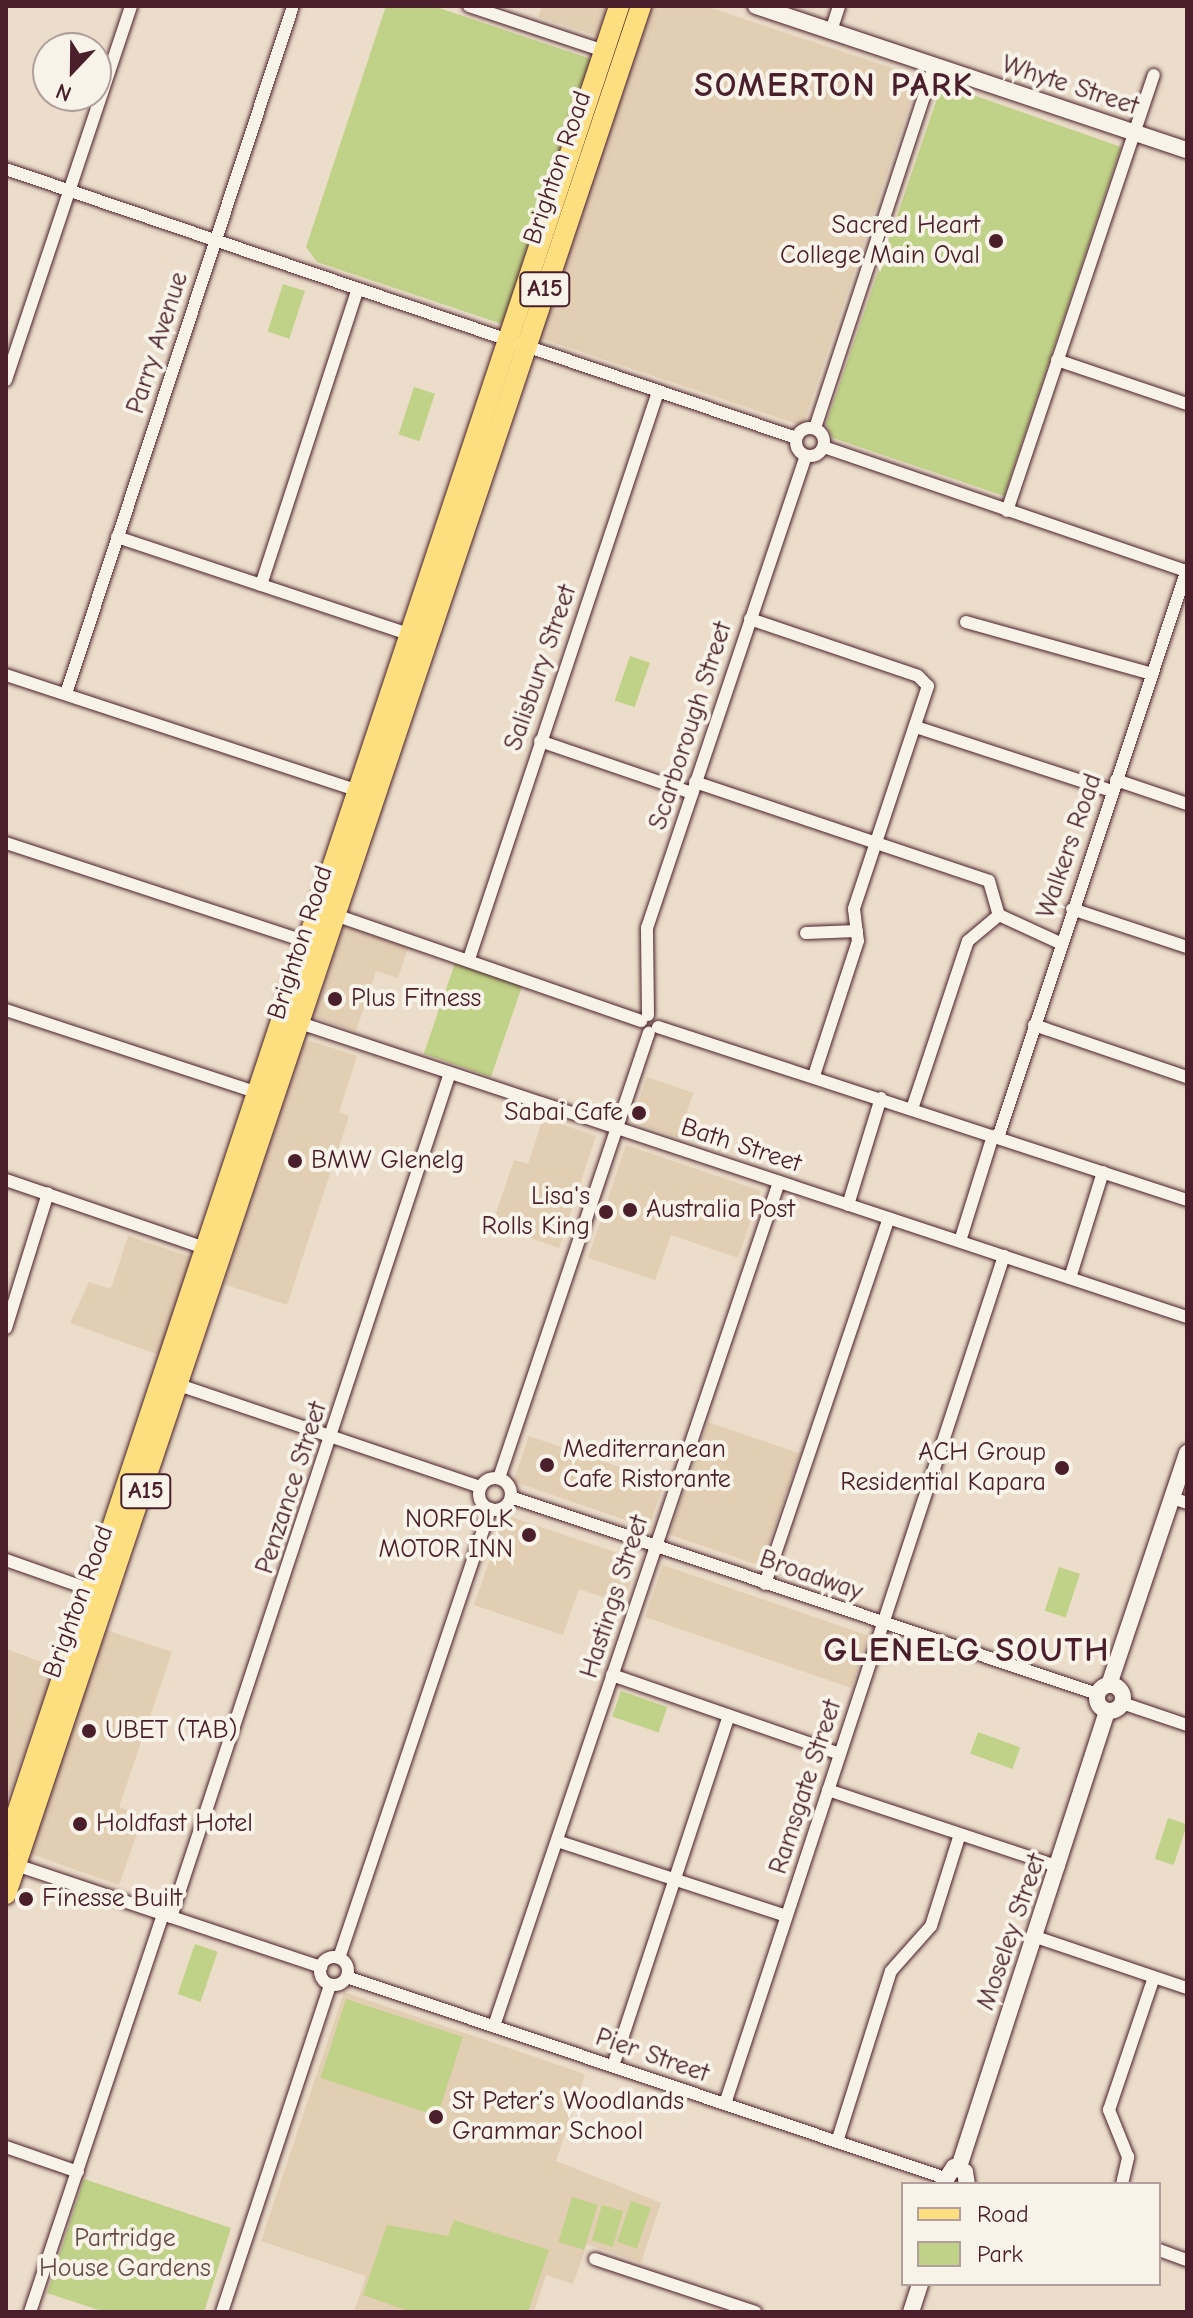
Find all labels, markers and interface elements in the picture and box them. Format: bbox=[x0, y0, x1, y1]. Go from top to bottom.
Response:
north arrow bbox=[32, 32, 112, 112]
street label: Whyte Street bbox=[998, 49, 1142, 123]
district label: SOMERTON PARK bbox=[694, 66, 974, 106]
text: N bbox=[52, 78, 75, 107]
street label: Brighton Road bbox=[517, 87, 599, 249]
place label: Sacred Heart College Main Oval bbox=[780, 210, 980, 272]
marker: Sacred Heart College Main Oval bbox=[987, 232, 1005, 250]
street label: Parry Avenue bbox=[120, 268, 196, 418]
road number: A15 bbox=[519, 269, 571, 309]
street label: Salisbury Street bbox=[498, 581, 584, 755]
street label: Scarborough Street bbox=[643, 618, 739, 834]
street label: Walkers Road bbox=[1031, 770, 1109, 922]
street label: Brighton Road bbox=[261, 862, 341, 1024]
place label: Plus Fitness bbox=[351, 983, 481, 1015]
marker: Plus Fitness bbox=[326, 990, 344, 1008]
place label: Sabai Cafe bbox=[504, 1097, 623, 1129]
marker: Sabai Cafe bbox=[630, 1104, 648, 1122]
street label: Bath Street bbox=[677, 1112, 805, 1180]
place label: BMW Glenelg bbox=[311, 1145, 464, 1177]
marker: BMW Glenelg bbox=[286, 1152, 304, 1170]
place label: Lisa's Rolls King bbox=[482, 1181, 590, 1242]
place label: Australia Post bbox=[646, 1194, 795, 1226]
marker: Australia Post bbox=[621, 1201, 639, 1219]
marker: Lisa's Rolls King bbox=[597, 1203, 615, 1221]
street label: Penzance Street bbox=[250, 1398, 334, 1578]
place label: Mediterranean Cafe Ristorante bbox=[563, 1434, 731, 1496]
place label: ACH Group Residential Kapara bbox=[840, 1437, 1046, 1498]
marker: Mediterranean Cafe Ristorante bbox=[538, 1456, 556, 1474]
marker: ACH Group Residential Kapara bbox=[1053, 1459, 1071, 1477]
road number: A15 bbox=[120, 1471, 172, 1511]
place label: NORFOLK MOTOR INN bbox=[378, 1504, 513, 1566]
street label: Hastings Street bbox=[574, 1512, 656, 1682]
street label: Brighton Road bbox=[37, 1522, 121, 1682]
marker: NORFOLK MOTOR INN bbox=[520, 1526, 538, 1544]
street label: Broadway bbox=[755, 1544, 867, 1608]
district label: GLENELG SOUTH bbox=[823, 1631, 1111, 1671]
street label: Ramsgate Street bbox=[763, 1696, 849, 1878]
place label: UBET (TAB) bbox=[105, 1715, 238, 1747]
marker: UBET (TAB) bbox=[80, 1722, 98, 1740]
place label: Holdfast Hotel bbox=[96, 1808, 253, 1840]
marker: Holdfast Hotel bbox=[71, 1815, 89, 1833]
street label: Moseley Street bbox=[971, 1850, 1053, 2014]
place label: Finesse Built bbox=[42, 1883, 182, 1915]
marker: Finesse Built bbox=[17, 1890, 35, 1908]
street label: Pier Street bbox=[591, 2022, 713, 2090]
place label: St Peter’s Woodlands Grammar School bbox=[452, 2086, 684, 2148]
marker: St Peter’s Woodlands Grammar School bbox=[427, 2108, 445, 2126]
legend bbox=[901, 2182, 1161, 2286]
text: Road bbox=[977, 2200, 1029, 2228]
park label: Partridge House Gardens bbox=[39, 2223, 211, 2284]
text: Park bbox=[977, 2240, 1023, 2268]

